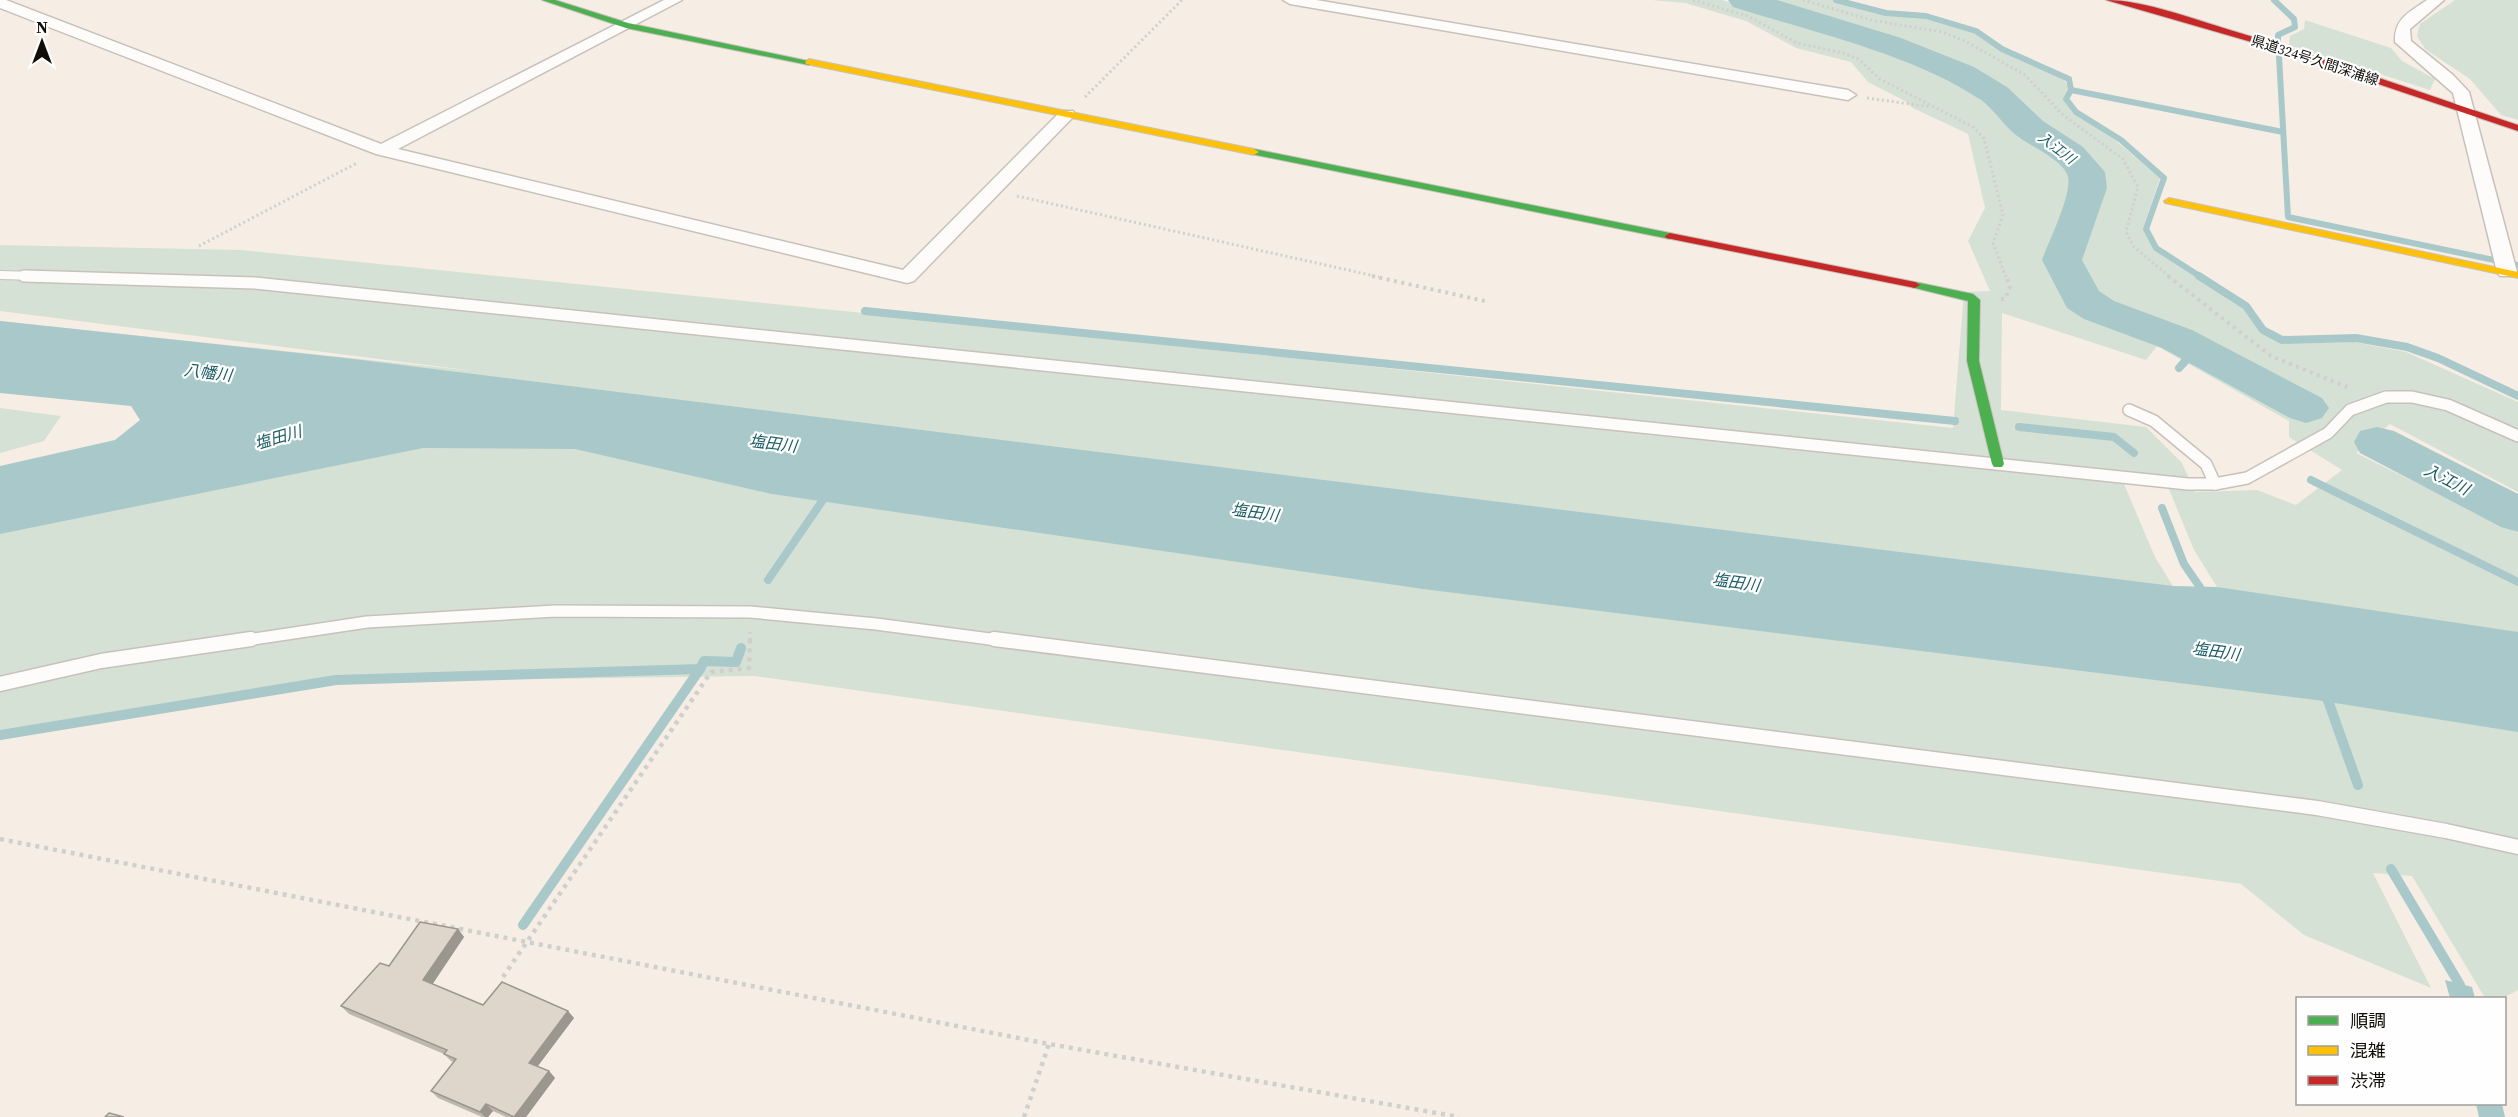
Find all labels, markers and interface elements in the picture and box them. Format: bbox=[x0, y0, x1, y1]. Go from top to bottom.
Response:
north arrow bbox=[12, 12, 72, 72]
text: N bbox=[36, 16, 48, 38]
street label: 県道324号久間深浦線 bbox=[2249, 30, 2381, 90]
water label: 入江川 bbox=[2034, 127, 2081, 170]
water label: 八幡川 bbox=[183, 358, 235, 386]
water label: 塩田川 bbox=[252, 419, 306, 454]
water label: 塩田川 bbox=[748, 429, 800, 457]
water label: 入江川 bbox=[2421, 458, 2475, 501]
water label: 塩田川 bbox=[1230, 498, 1282, 527]
water label: 塩田川 bbox=[1711, 568, 1763, 597]
water label: 塩田川 bbox=[2191, 637, 2243, 666]
legend bbox=[2296, 997, 2506, 1105]
text: 順調 bbox=[2350, 1008, 2386, 1033]
text: 混雑 bbox=[2350, 1038, 2386, 1063]
text: 渋滞 bbox=[2350, 1068, 2386, 1093]

